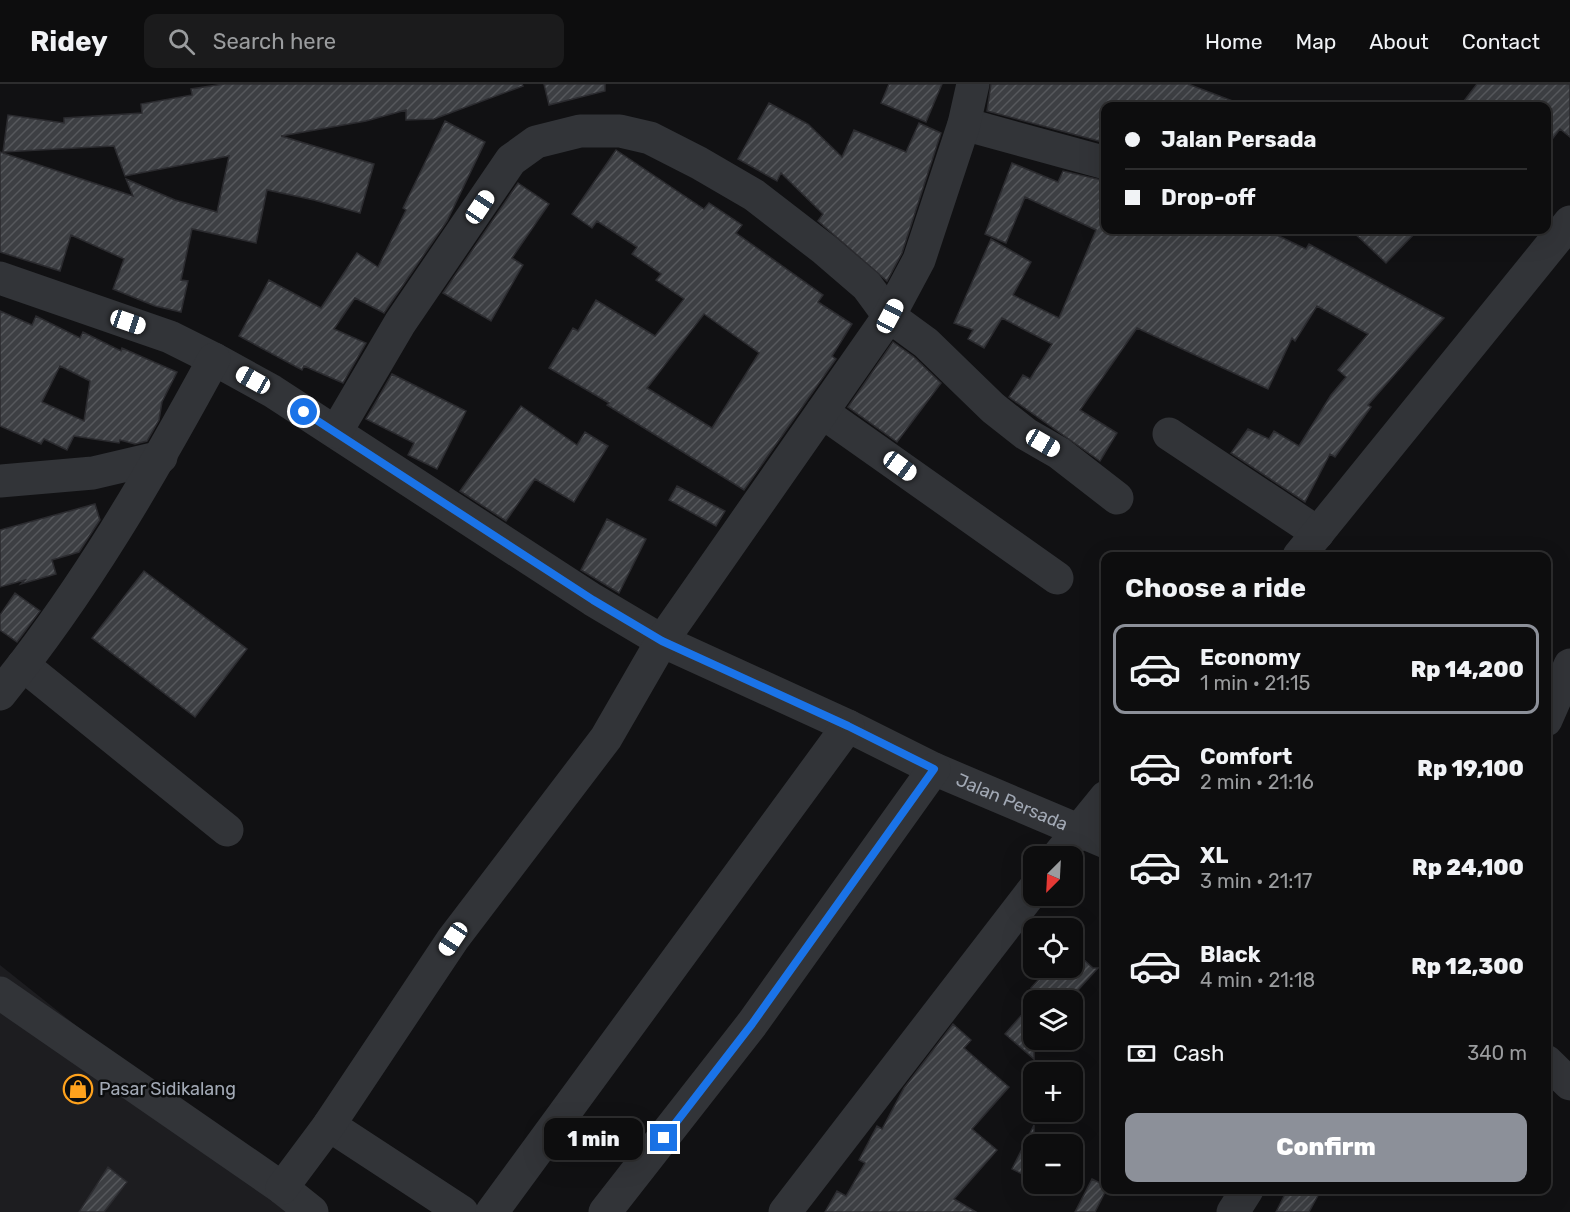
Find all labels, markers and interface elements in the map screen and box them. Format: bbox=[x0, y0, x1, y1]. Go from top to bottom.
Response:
search box bbox=[144, 14, 564, 68]
text: Ridey bbox=[30, 25, 108, 58]
icon: search bbox=[165, 25, 198, 58]
text: Search here bbox=[213, 28, 336, 55]
text: Home bbox=[1205, 29, 1262, 54]
text: Map bbox=[1295, 29, 1336, 54]
text: About bbox=[1369, 29, 1429, 54]
text: Contact bbox=[1462, 29, 1540, 54]
text: Jalan Persada bbox=[1161, 126, 1317, 153]
text: Drop-off bbox=[1161, 184, 1256, 211]
car bbox=[462, 187, 498, 227]
car bbox=[874, 296, 906, 336]
car bbox=[108, 308, 148, 336]
car bbox=[233, 363, 273, 397]
route start bbox=[290, 398, 317, 425]
car bbox=[1023, 426, 1063, 460]
car bbox=[880, 448, 920, 484]
text: Choose a ride bbox=[1125, 572, 1306, 604]
icon: car bbox=[1128, 642, 1182, 696]
text: Economy bbox=[1200, 644, 1301, 671]
text: Rp 14,200 bbox=[1411, 656, 1524, 683]
text: 1 min · 21:15 bbox=[1200, 671, 1310, 695]
icon: car bbox=[1128, 741, 1182, 795]
text: Comfort bbox=[1200, 743, 1292, 770]
text: Rp 19,100 bbox=[1417, 755, 1524, 782]
street label: Jalan Persada bbox=[953, 769, 1071, 835]
text: 2 min · 21:16 bbox=[1200, 770, 1314, 794]
icon: car bbox=[1128, 840, 1182, 894]
text: XL bbox=[1200, 842, 1228, 869]
north arrow bbox=[1023, 846, 1083, 906]
map controls bbox=[1023, 846, 1083, 1194]
text: Rp 24,100 bbox=[1412, 854, 1524, 881]
text: 3 min · 21:17 bbox=[1200, 869, 1312, 893]
button: locate bbox=[1023, 918, 1083, 978]
car bbox=[435, 919, 471, 959]
icon: car bbox=[1128, 939, 1182, 993]
text: Black bbox=[1200, 941, 1261, 968]
text: Rp 12,300 bbox=[1411, 953, 1524, 980]
text: 4 min · 21:18 bbox=[1200, 968, 1315, 992]
button: layers bbox=[1023, 990, 1083, 1050]
icon: cash bbox=[1125, 1037, 1158, 1070]
text: Cash bbox=[1173, 1040, 1224, 1067]
text: 340 m bbox=[1467, 1041, 1527, 1065]
button: + bbox=[1023, 1062, 1083, 1122]
shop icon: Pasar Sidikalang bbox=[62, 1073, 94, 1105]
place label: Pasar Sidikalang bbox=[99, 1078, 236, 1100]
button: Confirm bbox=[1125, 1113, 1527, 1182]
callout: 1 min bbox=[544, 1117, 643, 1159]
route end bbox=[650, 1124, 677, 1151]
text: 1 min bbox=[567, 1127, 620, 1151]
button: − bbox=[1023, 1134, 1083, 1194]

